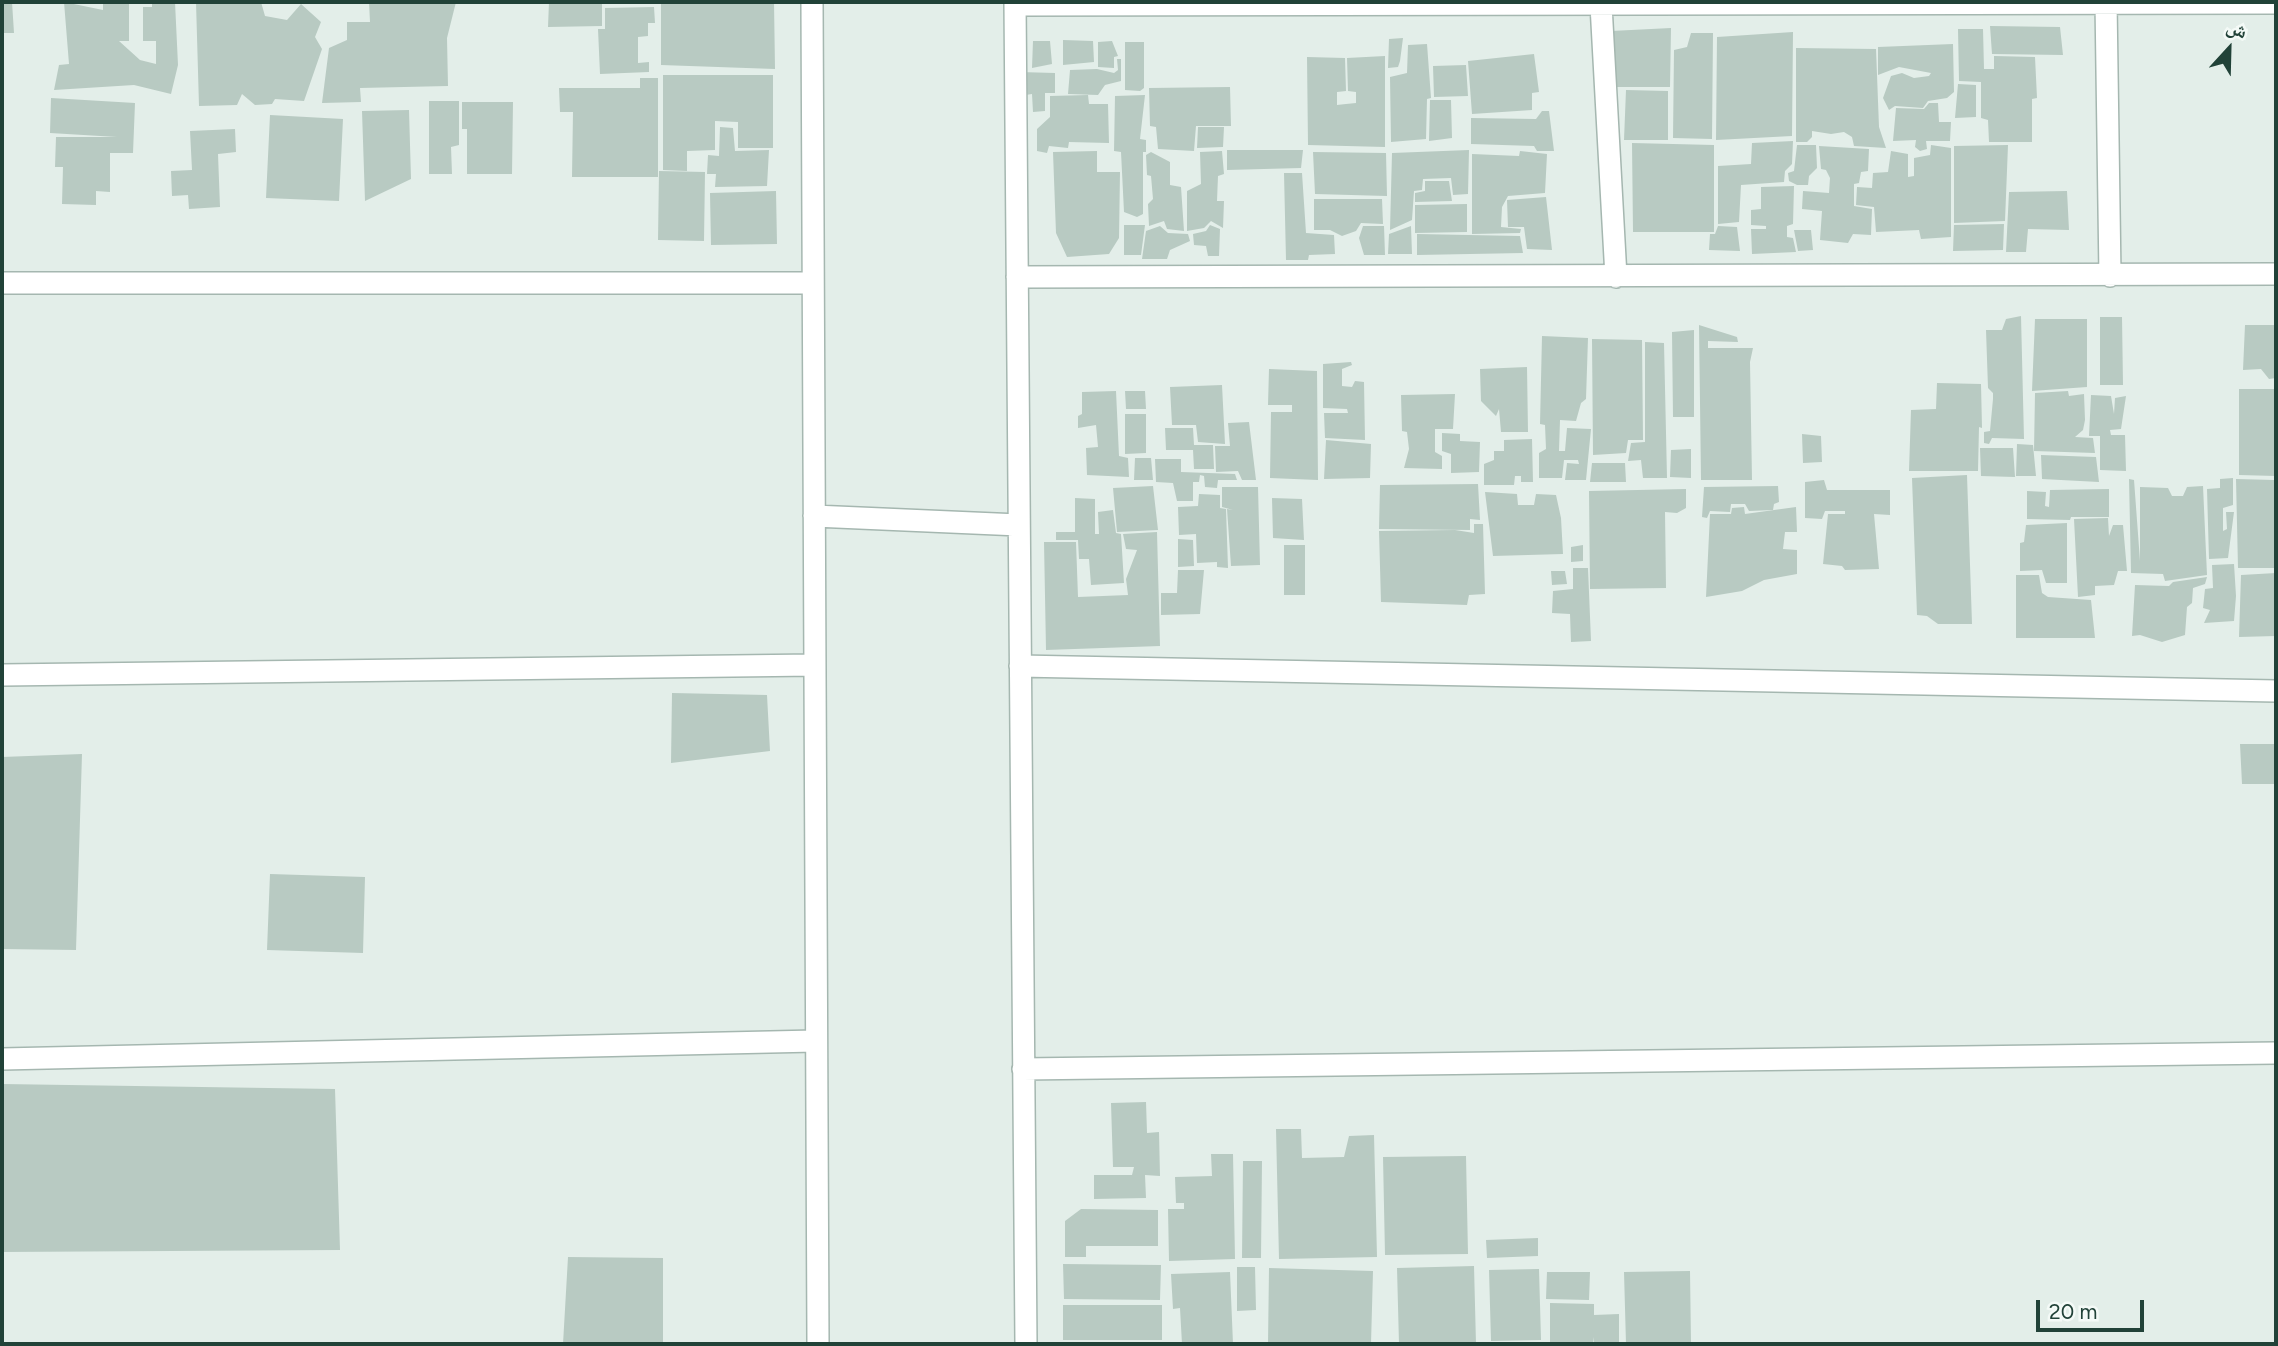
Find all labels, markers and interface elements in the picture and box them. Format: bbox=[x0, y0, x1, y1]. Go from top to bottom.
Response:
north arrow bbox=[2194, 14, 2264, 84]
text: ش bbox=[2223, 15, 2251, 44]
scale bar bbox=[2040, 1286, 2148, 1330]
text: 20 m bbox=[2049, 1299, 2097, 1324]

